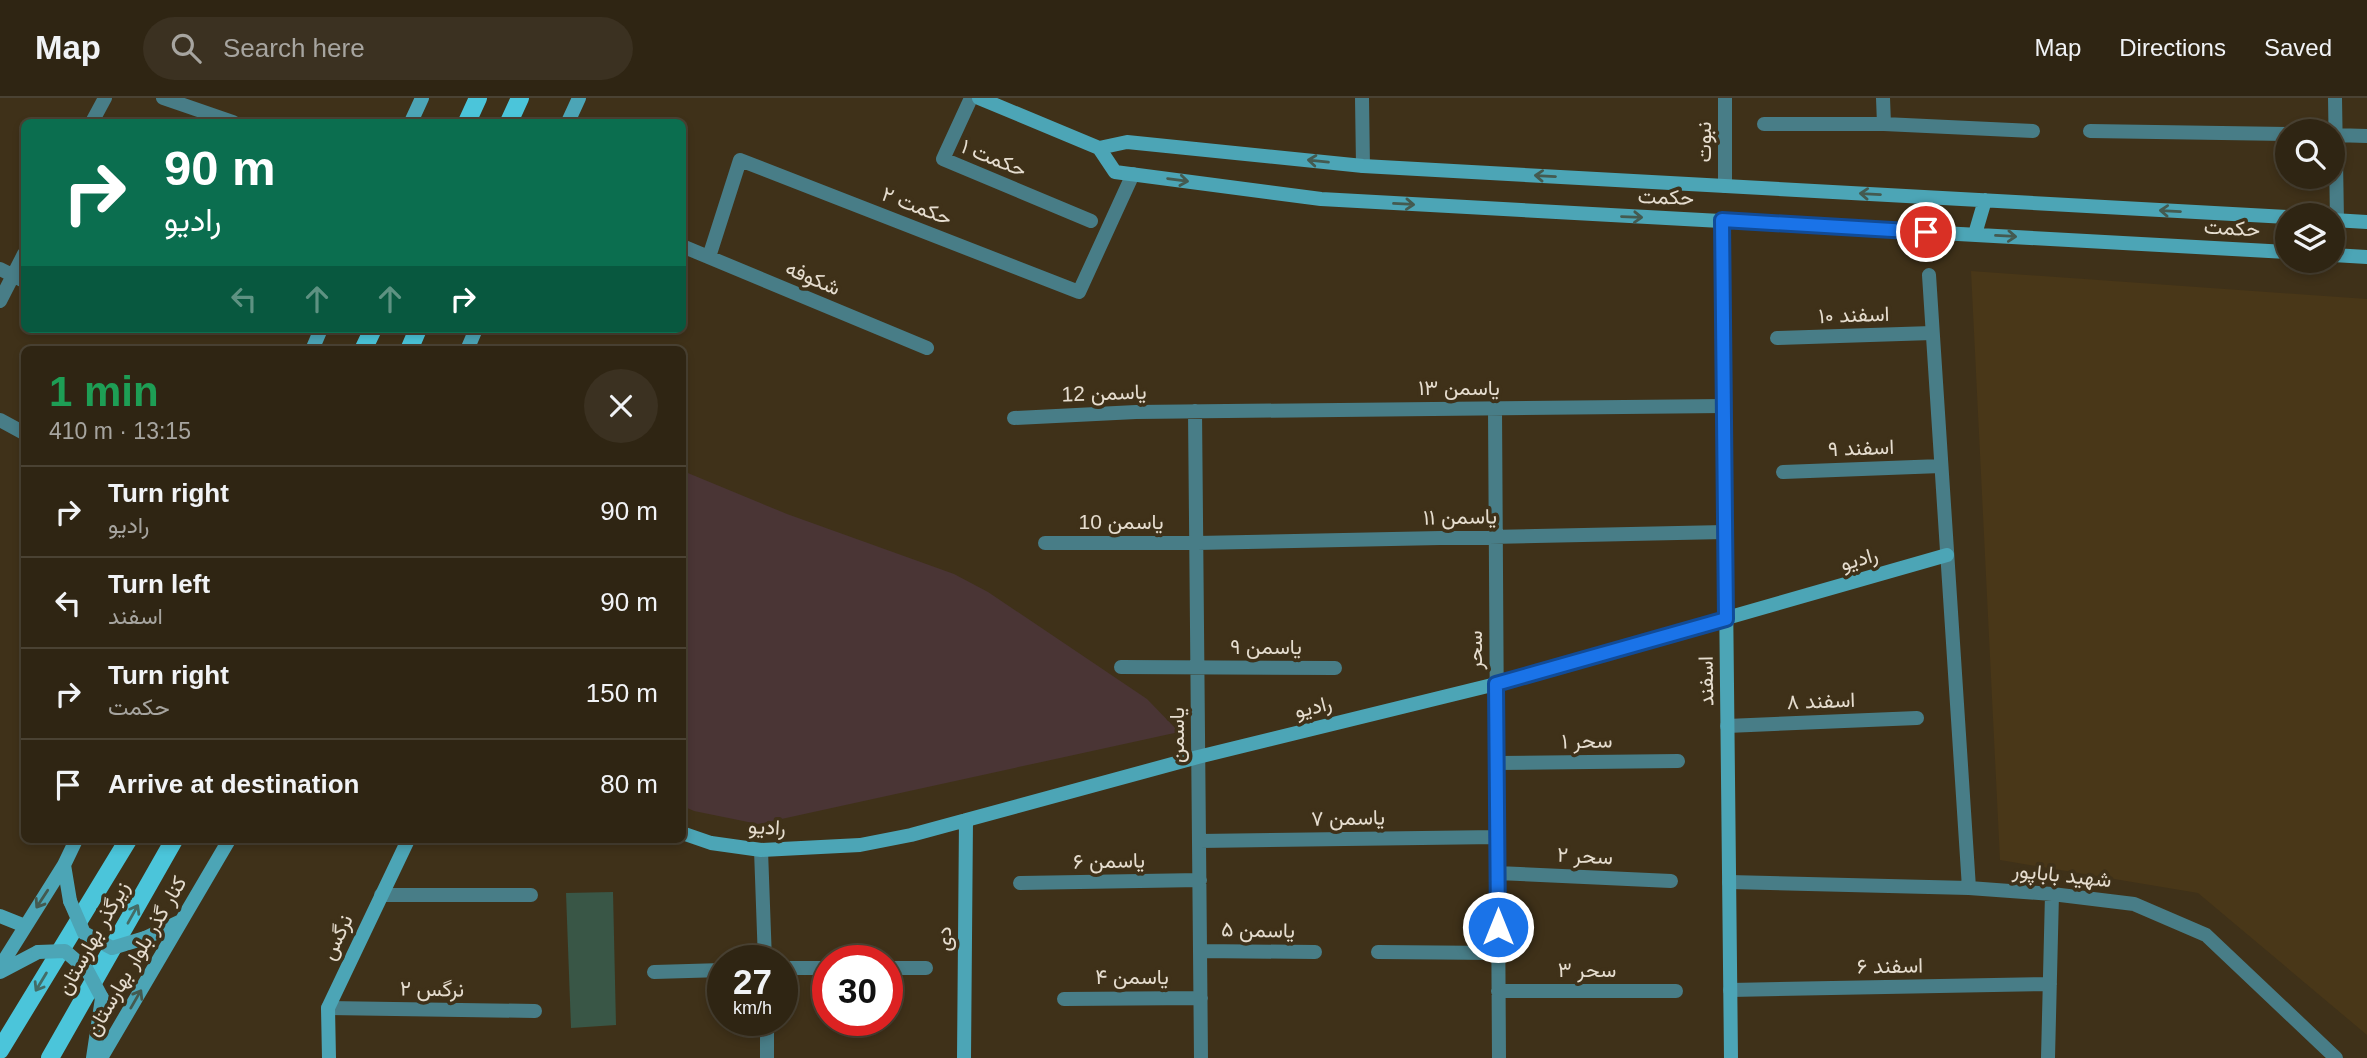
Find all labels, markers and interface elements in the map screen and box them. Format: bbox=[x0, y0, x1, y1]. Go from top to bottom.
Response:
search box bbox=[143, 17, 633, 80]
text: Map bbox=[35, 29, 101, 66]
icon: search bbox=[167, 29, 205, 67]
text: Search here bbox=[223, 33, 365, 63]
text: Map bbox=[2035, 34, 2081, 61]
text: Directions bbox=[2119, 34, 2226, 61]
text: Saved bbox=[2264, 34, 2332, 61]
map controls bbox=[2275, 119, 2345, 273]
button: search bbox=[2275, 119, 2345, 189]
street label: نبوت bbox=[1692, 122, 1717, 162]
street label: حکمت ۱ bbox=[958, 134, 1030, 181]
text: 90 m bbox=[164, 141, 276, 195]
icon: right bbox=[49, 147, 140, 238]
one-way arrow bbox=[1307, 155, 1329, 168]
one-way arrow bbox=[1533, 170, 1556, 183]
one-way arrow bbox=[1167, 174, 1189, 187]
street label: حکمت ۲ bbox=[879, 182, 955, 229]
street label: حکمت bbox=[1637, 184, 1695, 209]
one-way arrow bbox=[1858, 188, 1881, 201]
one-way arrow bbox=[1393, 198, 1415, 211]
text: رادیو bbox=[164, 202, 221, 238]
pin bbox=[1896, 202, 1956, 262]
button: layers bbox=[2275, 203, 2345, 273]
one-way arrow bbox=[2159, 204, 2182, 217]
one-way arrow bbox=[1620, 211, 1643, 224]
icon: arrive bbox=[1907, 213, 1945, 251]
street label: حکمت bbox=[2203, 215, 2261, 240]
one-way arrow bbox=[1994, 230, 2016, 243]
street label: شکوفه bbox=[782, 256, 844, 301]
icon: left bbox=[225, 280, 263, 318]
icon: ahead bbox=[298, 280, 336, 318]
icon: ahead bbox=[371, 280, 409, 318]
icon: right bbox=[444, 280, 482, 318]
street label: اسفند ۱۰ bbox=[1818, 302, 1890, 327]
text: 1 min bbox=[49, 368, 159, 415]
button: close bbox=[584, 369, 658, 443]
street label: یاسمن ۱۳ bbox=[1418, 376, 1500, 400]
street label: یاسمن 12 bbox=[1061, 380, 1147, 406]
text: 410 m · 13:15 bbox=[49, 418, 191, 444]
street label: اسفند ۹ bbox=[1828, 435, 1894, 460]
text: Turn right bbox=[108, 478, 229, 508]
icon: right bbox=[49, 493, 87, 531]
text: 90 m bbox=[600, 496, 658, 526]
street label: یاسمن ۱۱ bbox=[1423, 504, 1497, 530]
street label: یاسمن 10 bbox=[1079, 510, 1163, 534]
text: رادیو bbox=[108, 512, 149, 538]
street label: رادیو bbox=[1838, 542, 1881, 577]
text: Turn left bbox=[108, 569, 210, 599]
icon: left bbox=[49, 584, 87, 622]
text: 90 m bbox=[600, 587, 658, 617]
text: اسفند bbox=[108, 603, 163, 629]
street label: سحر bbox=[1463, 631, 1488, 671]
street label: یاسمن ۹ bbox=[1230, 635, 1302, 659]
street label: اسفند bbox=[1694, 656, 1717, 706]
text: Turn right bbox=[108, 660, 229, 690]
icon: right bbox=[49, 675, 87, 713]
text: 150 m bbox=[586, 678, 658, 708]
street label: اسفند ۸ bbox=[1786, 688, 1856, 713]
street label: رادیو bbox=[1292, 691, 1334, 724]
text: حکمت bbox=[108, 694, 170, 720]
street label: یاسمن bbox=[1165, 707, 1189, 763]
street label: سحر ۱ bbox=[1561, 729, 1613, 754]
icon: arrive bbox=[49, 766, 87, 804]
text: Arrive at destination bbox=[108, 769, 359, 799]
text: 80 m bbox=[600, 769, 658, 799]
street label: یاسمن ۷ bbox=[1311, 805, 1385, 831]
street label: رادیو bbox=[748, 814, 786, 841]
street label: سحر ۲ bbox=[1556, 843, 1614, 870]
street label: یاسمن ۶ bbox=[1073, 848, 1145, 874]
street label: شهید باباپور bbox=[2010, 858, 2113, 894]
street label: کنار گذر بلوار بهارستان bbox=[80, 872, 192, 1041]
street label: زیرگذر بهارستان bbox=[52, 877, 135, 999]
one-way arrow bbox=[35, 889, 50, 908]
position arrow bbox=[1461, 890, 1535, 964]
one-way arrow bbox=[127, 904, 140, 925]
street label: نرگس bbox=[316, 910, 359, 964]
street label: یاسمن ۵ bbox=[1221, 917, 1295, 943]
street label: دی bbox=[932, 927, 956, 951]
speed limit sign: 30 bbox=[812, 945, 903, 1036]
street label: اسفند ۶ bbox=[1857, 953, 1923, 978]
street label: سحر ۳ bbox=[1558, 958, 1616, 983]
text: 27 bbox=[733, 962, 772, 1001]
street label: یاسمن ۴ bbox=[1095, 965, 1169, 989]
one-way arrow bbox=[34, 972, 49, 991]
street label: نرگس ۲ bbox=[400, 976, 464, 1003]
one-way arrow bbox=[129, 990, 143, 1010]
text: km/h bbox=[733, 998, 772, 1018]

